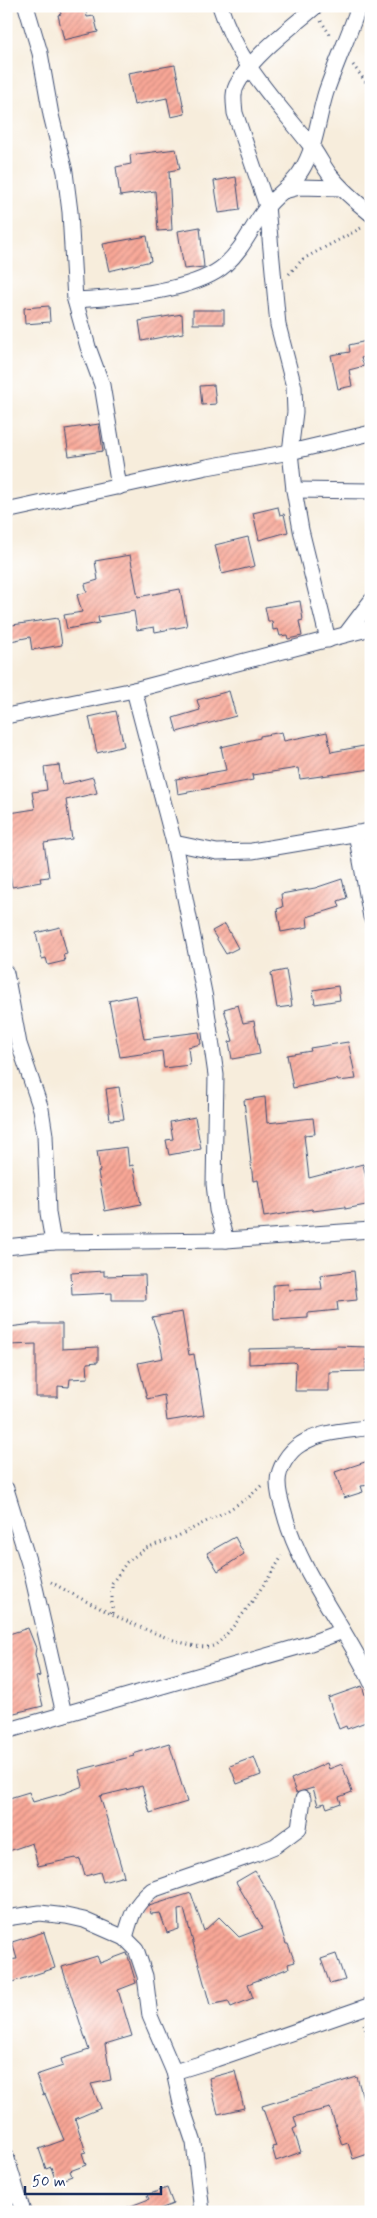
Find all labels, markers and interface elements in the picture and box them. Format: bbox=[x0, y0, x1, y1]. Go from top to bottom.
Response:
scale bar bbox=[25, 2163, 161, 2195]
text: 50 m bbox=[32, 2172, 66, 2192]

